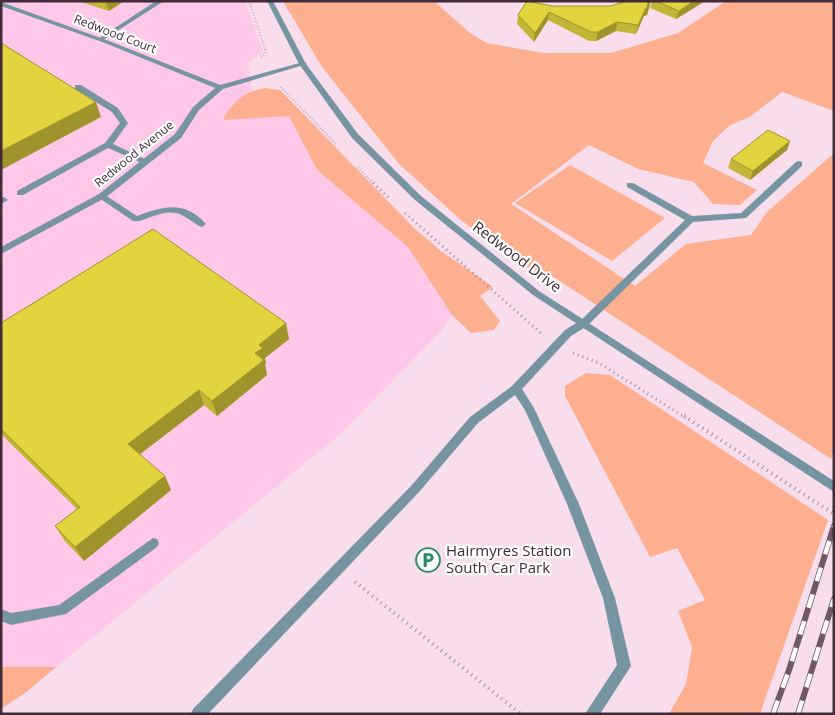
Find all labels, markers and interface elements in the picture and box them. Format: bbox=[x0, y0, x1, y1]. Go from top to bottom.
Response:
street label: Redwood Court bbox=[72, 10, 159, 57]
street label: Redwood Avenue bbox=[90, 116, 177, 191]
street label: Redwood Drive bbox=[469, 216, 566, 296]
place label: Hairmyres Station South Car Park bbox=[446, 540, 572, 577]
parking icon: Hairmyres Station South Car Park bbox=[415, 547, 441, 573]

